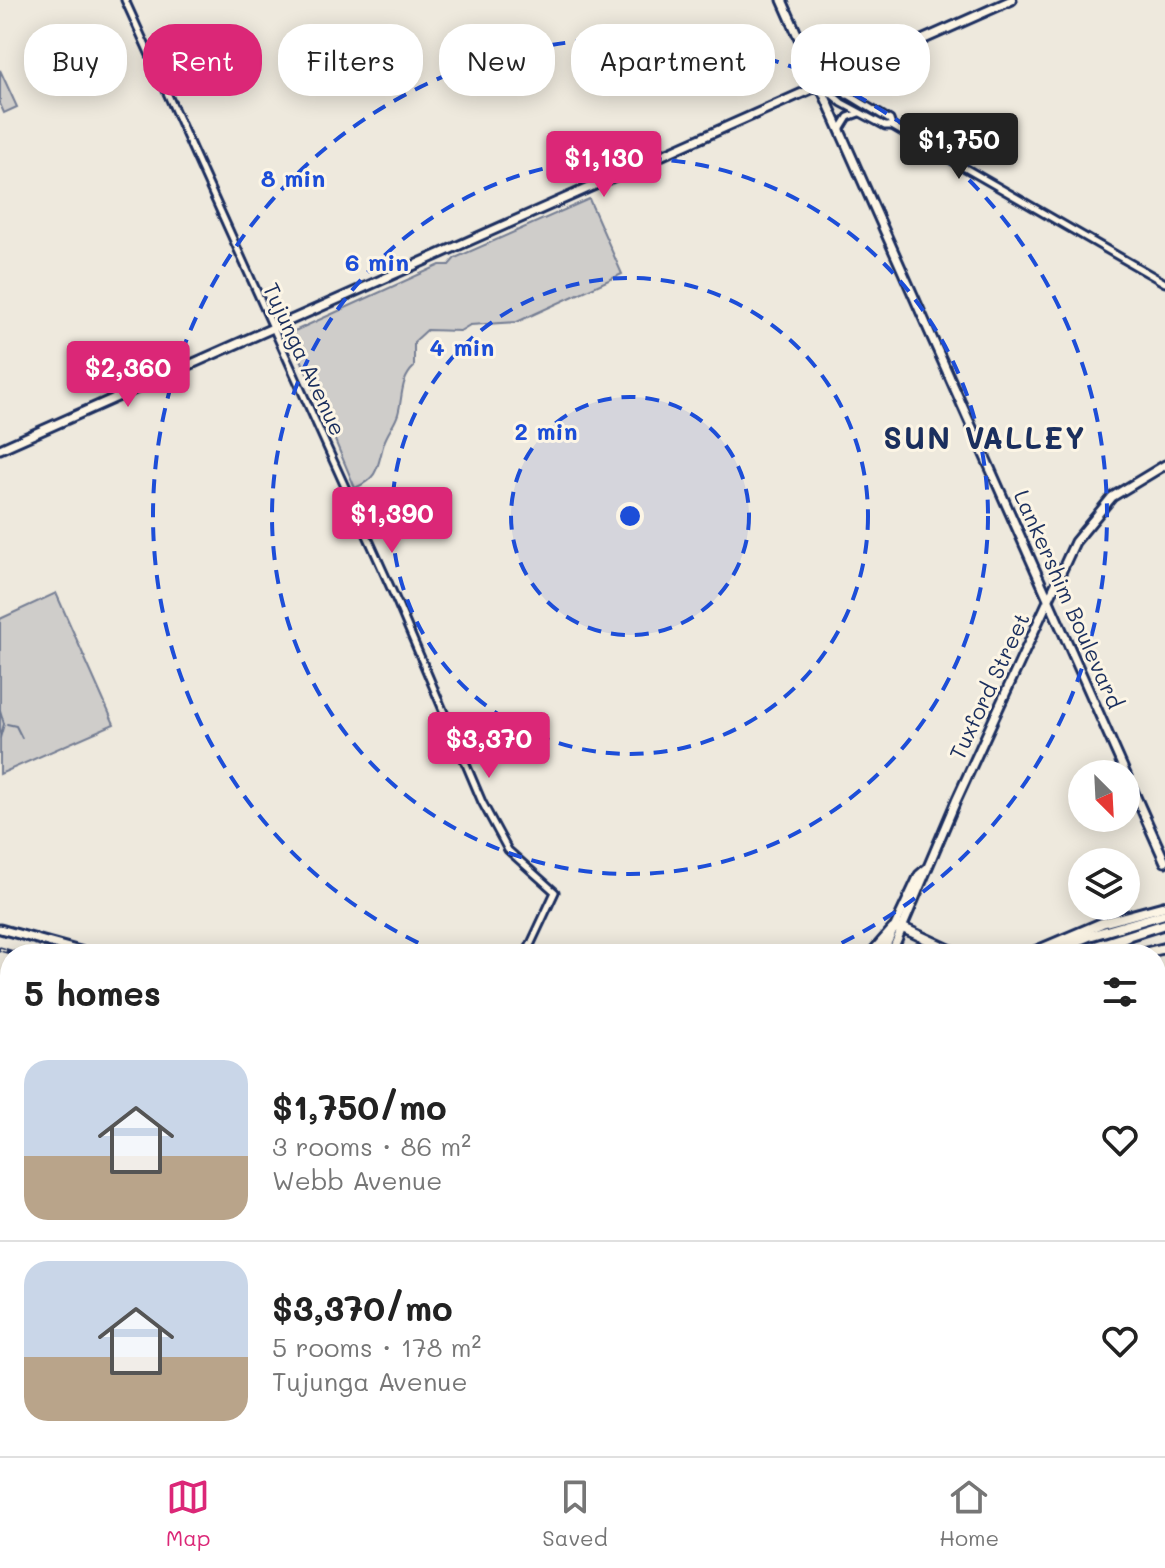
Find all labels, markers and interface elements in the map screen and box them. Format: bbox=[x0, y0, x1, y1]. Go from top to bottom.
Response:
chip: Buy bbox=[24, 24, 127, 96]
chip: Rent bbox=[143, 24, 262, 96]
chip: Filters bbox=[278, 24, 423, 96]
chip: New bbox=[439, 24, 555, 96]
chip: Apartment bbox=[571, 24, 775, 96]
chip: House bbox=[791, 24, 930, 96]
pin: $1,750 bbox=[894, 113, 1024, 181]
text: $1,750 bbox=[918, 122, 1000, 156]
pin: $1,130 bbox=[539, 131, 669, 199]
text: $1,130 bbox=[564, 140, 644, 174]
text: 8 min bbox=[261, 162, 325, 193]
text: 6 min bbox=[345, 246, 409, 277]
street label: Tujunga Avenue bbox=[257, 278, 353, 440]
text: 4 min bbox=[430, 331, 494, 362]
pin: $2,360 bbox=[63, 341, 193, 409]
text: $2,360 bbox=[85, 350, 171, 384]
text: 2 min bbox=[515, 415, 578, 446]
district label: SUN VALLEY bbox=[883, 417, 1087, 457]
street label: Lankershim Boulevard bbox=[1008, 485, 1130, 713]
pin: $1,390 bbox=[327, 487, 457, 555]
text: $1,390 bbox=[350, 496, 434, 530]
centre of rings bbox=[616, 502, 644, 530]
street label: Tuxford Street bbox=[942, 608, 1036, 764]
pin: $3,370 bbox=[424, 712, 554, 780]
text: $3,370 bbox=[446, 721, 532, 755]
north arrow bbox=[1068, 760, 1140, 832]
map controls bbox=[1068, 760, 1140, 920]
button: layers bbox=[1068, 848, 1140, 920]
text: 5 homes bbox=[24, 970, 161, 1015]
icon: filters bbox=[1098, 970, 1142, 1014]
text: $1,750/mo bbox=[272, 1084, 447, 1129]
icon: home bbox=[88, 1092, 184, 1188]
icon: heart bbox=[1098, 1118, 1142, 1162]
text: 3 rooms · 86 m² bbox=[272, 1129, 471, 1163]
text: Webb Avenue bbox=[272, 1163, 442, 1197]
text: $3,370/mo bbox=[272, 1285, 453, 1330]
icon: home bbox=[88, 1293, 184, 1389]
icon: heart bbox=[1098, 1319, 1142, 1363]
text: 5 rooms · 178 m² bbox=[272, 1330, 481, 1364]
text: Tujunga Avenue bbox=[272, 1364, 468, 1398]
tab: Map bbox=[166, 1475, 211, 1552]
tab: Saved bbox=[542, 1475, 608, 1552]
tab: Home bbox=[939, 1475, 999, 1552]

